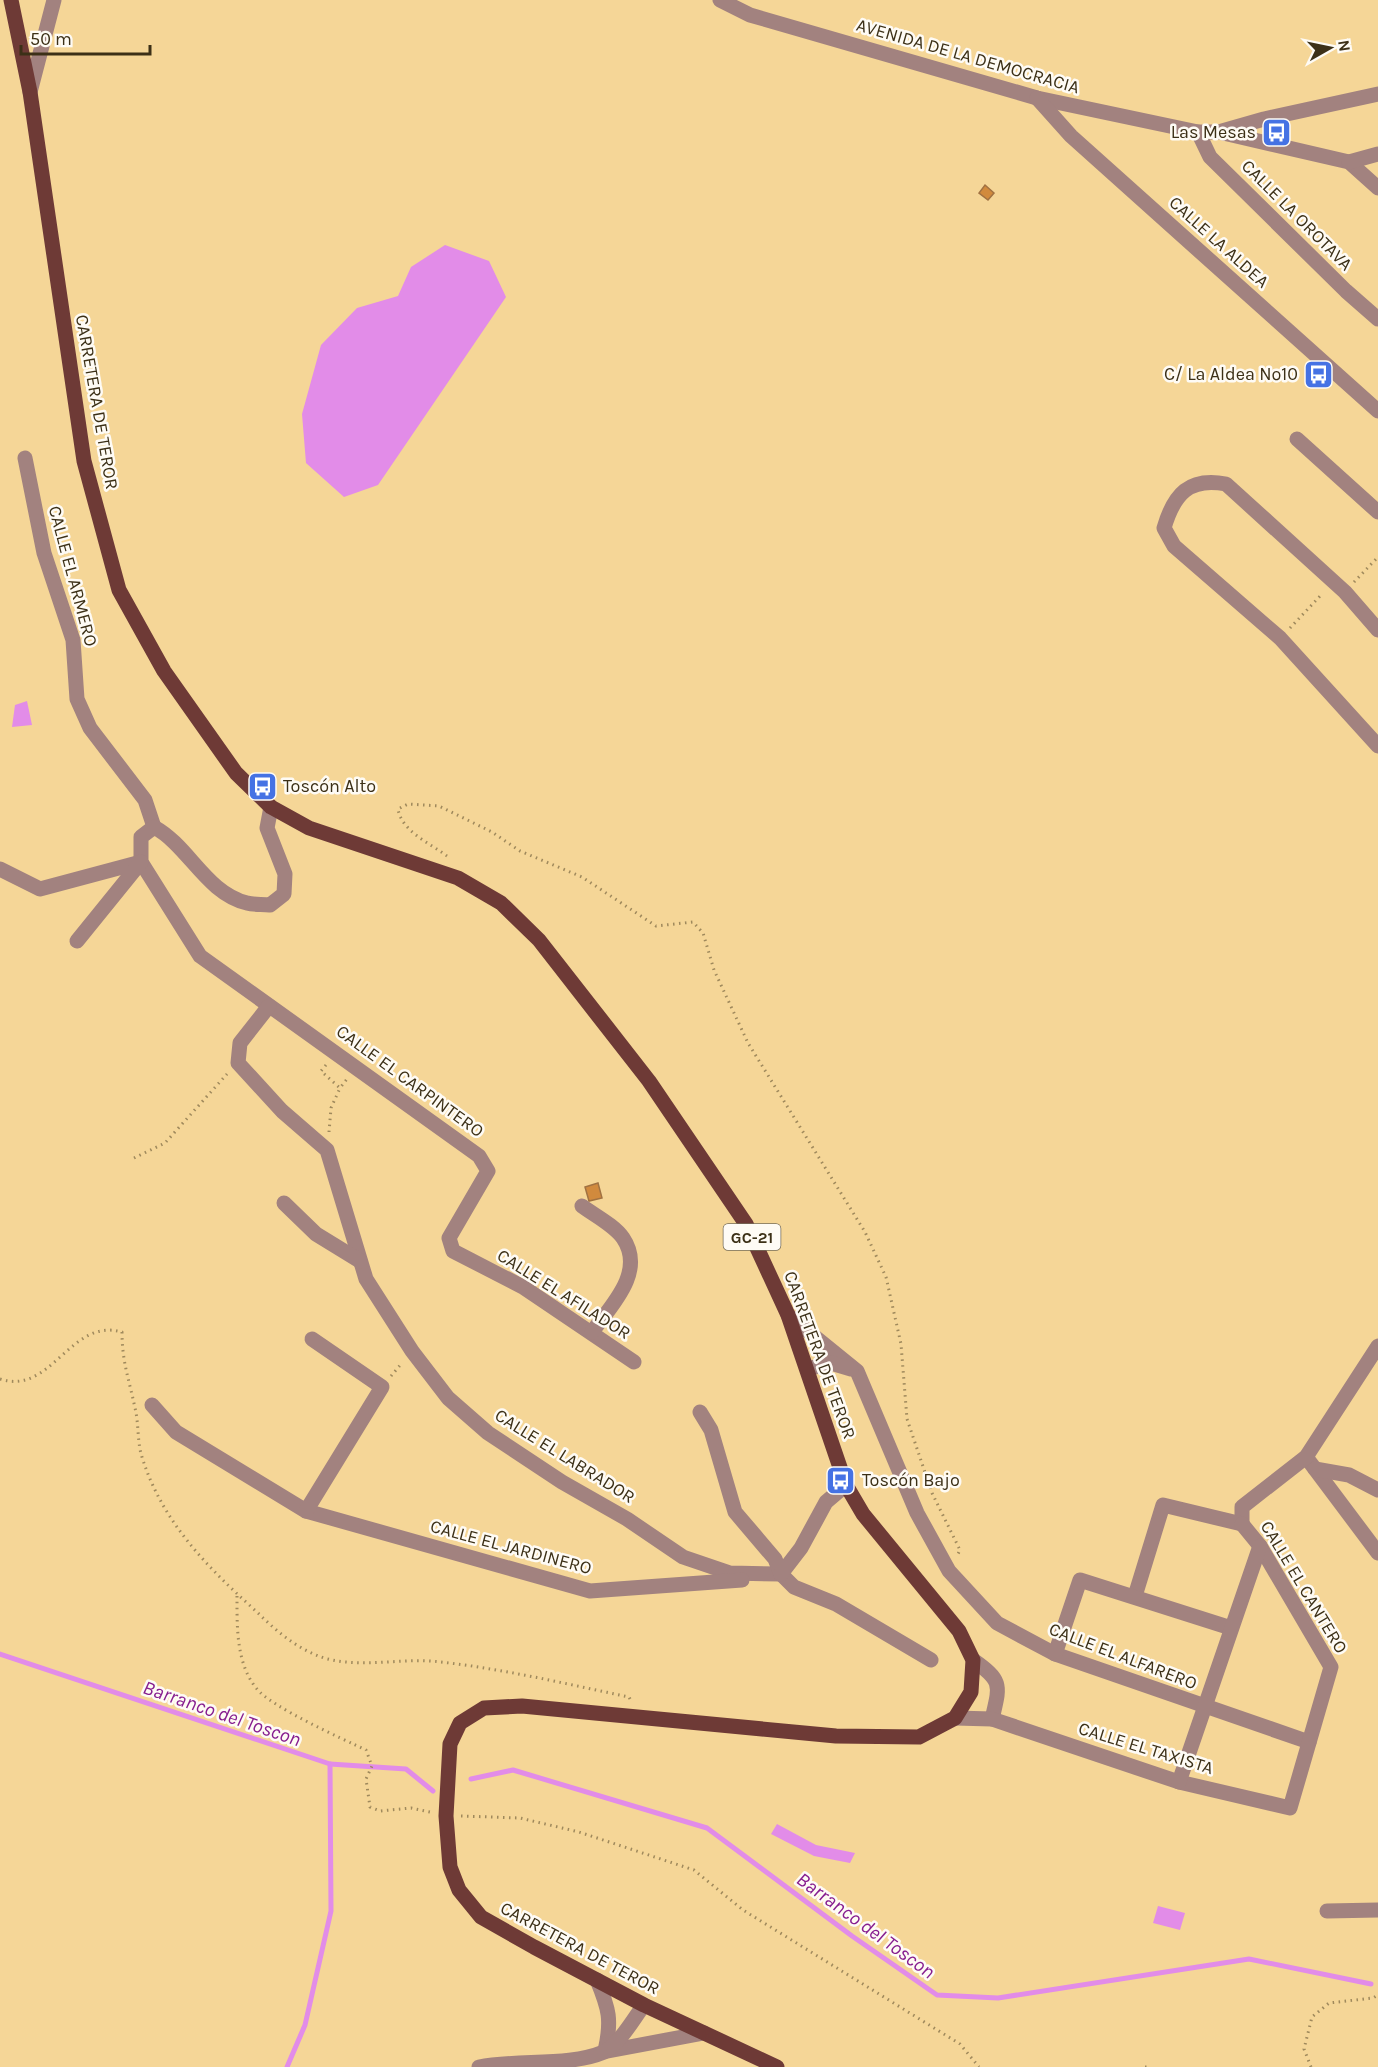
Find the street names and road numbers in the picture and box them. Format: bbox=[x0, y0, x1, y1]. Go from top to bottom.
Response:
street label: AVENIDA DE LA DEMOCRACIA bbox=[854, 14, 1082, 98]
street label: CALLE LA OROTAVA bbox=[1237, 155, 1357, 275]
street label: CALLE LA ALDEA bbox=[1165, 191, 1273, 293]
street label: CARRETERA DE TEROR bbox=[71, 313, 123, 491]
street label: CALLE EL ARMERO bbox=[44, 503, 102, 649]
street label: CALLE EL CARPINTERO bbox=[332, 1020, 488, 1142]
road number: GC-21 bbox=[724, 1224, 780, 1250]
street label: CALLE EL AFILADOR bbox=[493, 1244, 635, 1344]
street label: CARRETERA DE TEROR bbox=[779, 1268, 861, 1442]
street label: CALLE EL LABRADOR bbox=[491, 1404, 639, 1508]
street label: CALLE EL JARDINERO bbox=[428, 1515, 594, 1579]
street label: CALLE EL CANTERO bbox=[1256, 1517, 1352, 1657]
street label: CALLE EL ALFARERO bbox=[1046, 1618, 1200, 1694]
street label: CALLE EL TAXISTA bbox=[1076, 1717, 1216, 1779]
street label: CARRETERA DE TEROR bbox=[497, 1897, 663, 1999]

